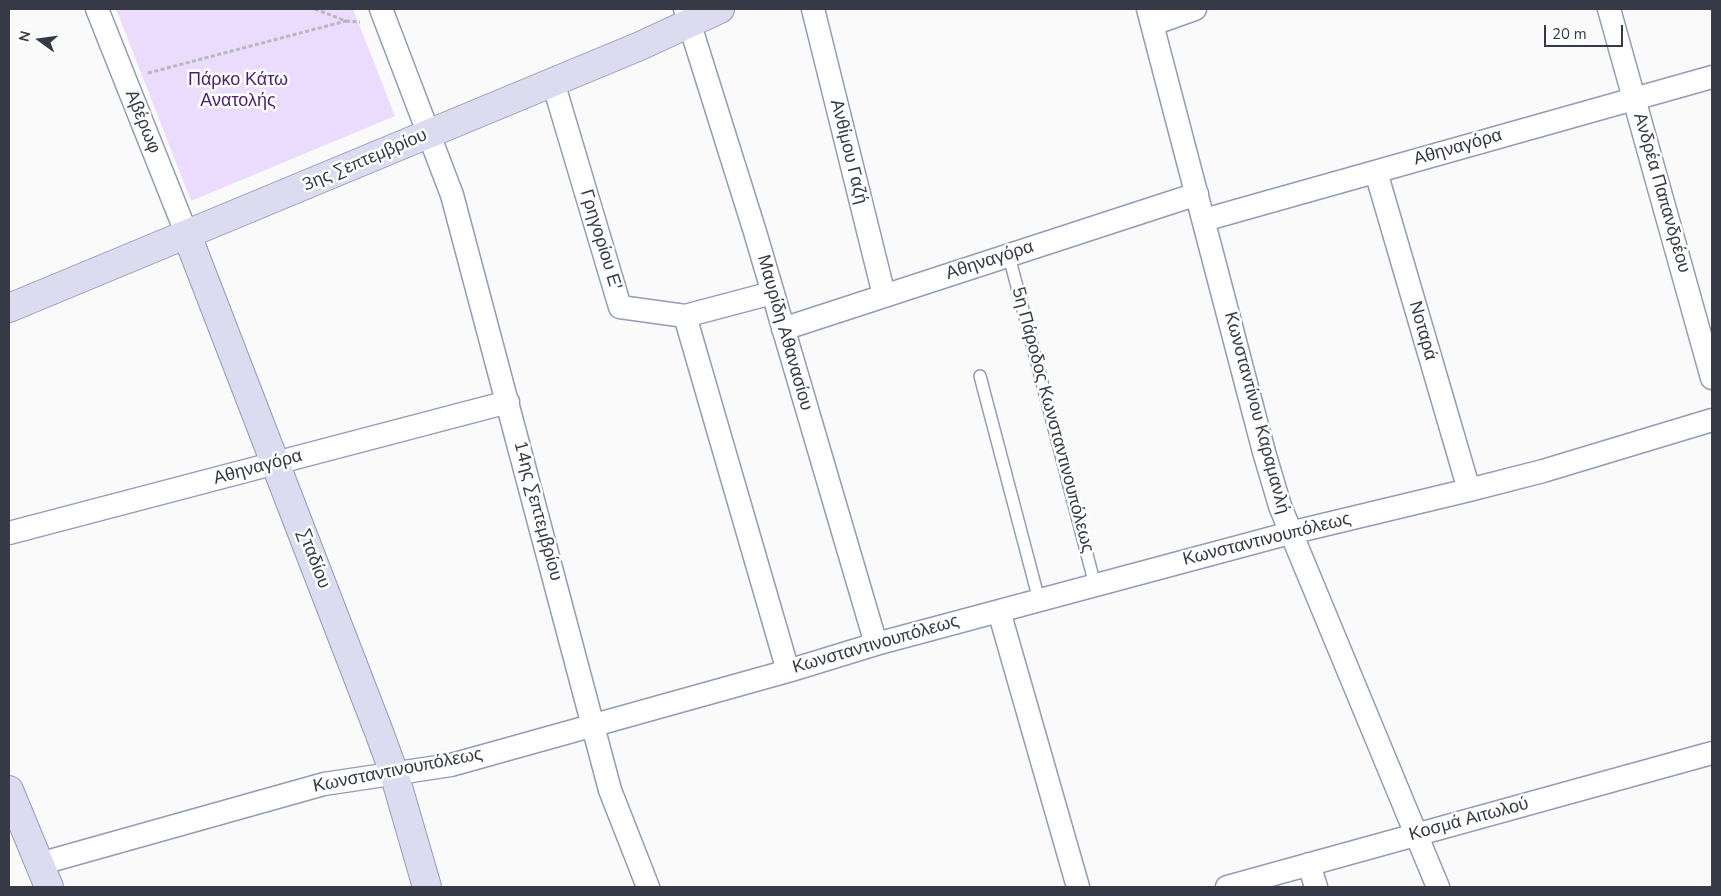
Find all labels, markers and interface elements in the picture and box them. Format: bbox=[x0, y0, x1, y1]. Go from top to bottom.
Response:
north arrow bbox=[15, 15, 65, 65]
scale bar bbox=[1546, 15, 1625, 47]
text: 20 m bbox=[1552, 24, 1587, 44]
text: N bbox=[14, 29, 35, 44]
park label: Πάρκο Κάτω Ανατολής bbox=[188, 70, 288, 112]
street label: Αβέρωφ bbox=[120, 87, 164, 157]
street label: Ανθίμου Γαζή bbox=[825, 97, 871, 207]
street label: Ανδρέα Παπανδρέου bbox=[1628, 110, 1694, 276]
street label: 3ης Σεπτεμβρίου bbox=[299, 125, 431, 197]
street label: Αθηναγόρα bbox=[1411, 125, 1505, 171]
street label: Γρηγορίου Ε' bbox=[574, 187, 626, 293]
street label: Αθηναγόρα bbox=[943, 237, 1037, 285]
street label: Μαυρίδη Αθανασίου bbox=[751, 253, 817, 413]
street label: 5η Πάροδος Κωνσταντινουπόλεως bbox=[1006, 285, 1098, 555]
street label: Νοταρά bbox=[1403, 299, 1441, 363]
street label: Κωνσταντίνου Καραμανλή bbox=[1219, 310, 1293, 516]
street label: 14ης Σεπτεμβρίου bbox=[508, 439, 566, 583]
street label: Αθηναγόρα bbox=[211, 446, 305, 490]
street label: Κωνσταντινουπόλεως bbox=[1181, 509, 1353, 571]
street label: Σταδίου bbox=[292, 526, 334, 592]
street label: Κωνσταντινουπόλεως bbox=[790, 611, 962, 679]
street label: Κωνσταντινουπόλεως bbox=[311, 744, 485, 798]
street label: Κοσμά Αιτωλού bbox=[1407, 794, 1531, 846]

